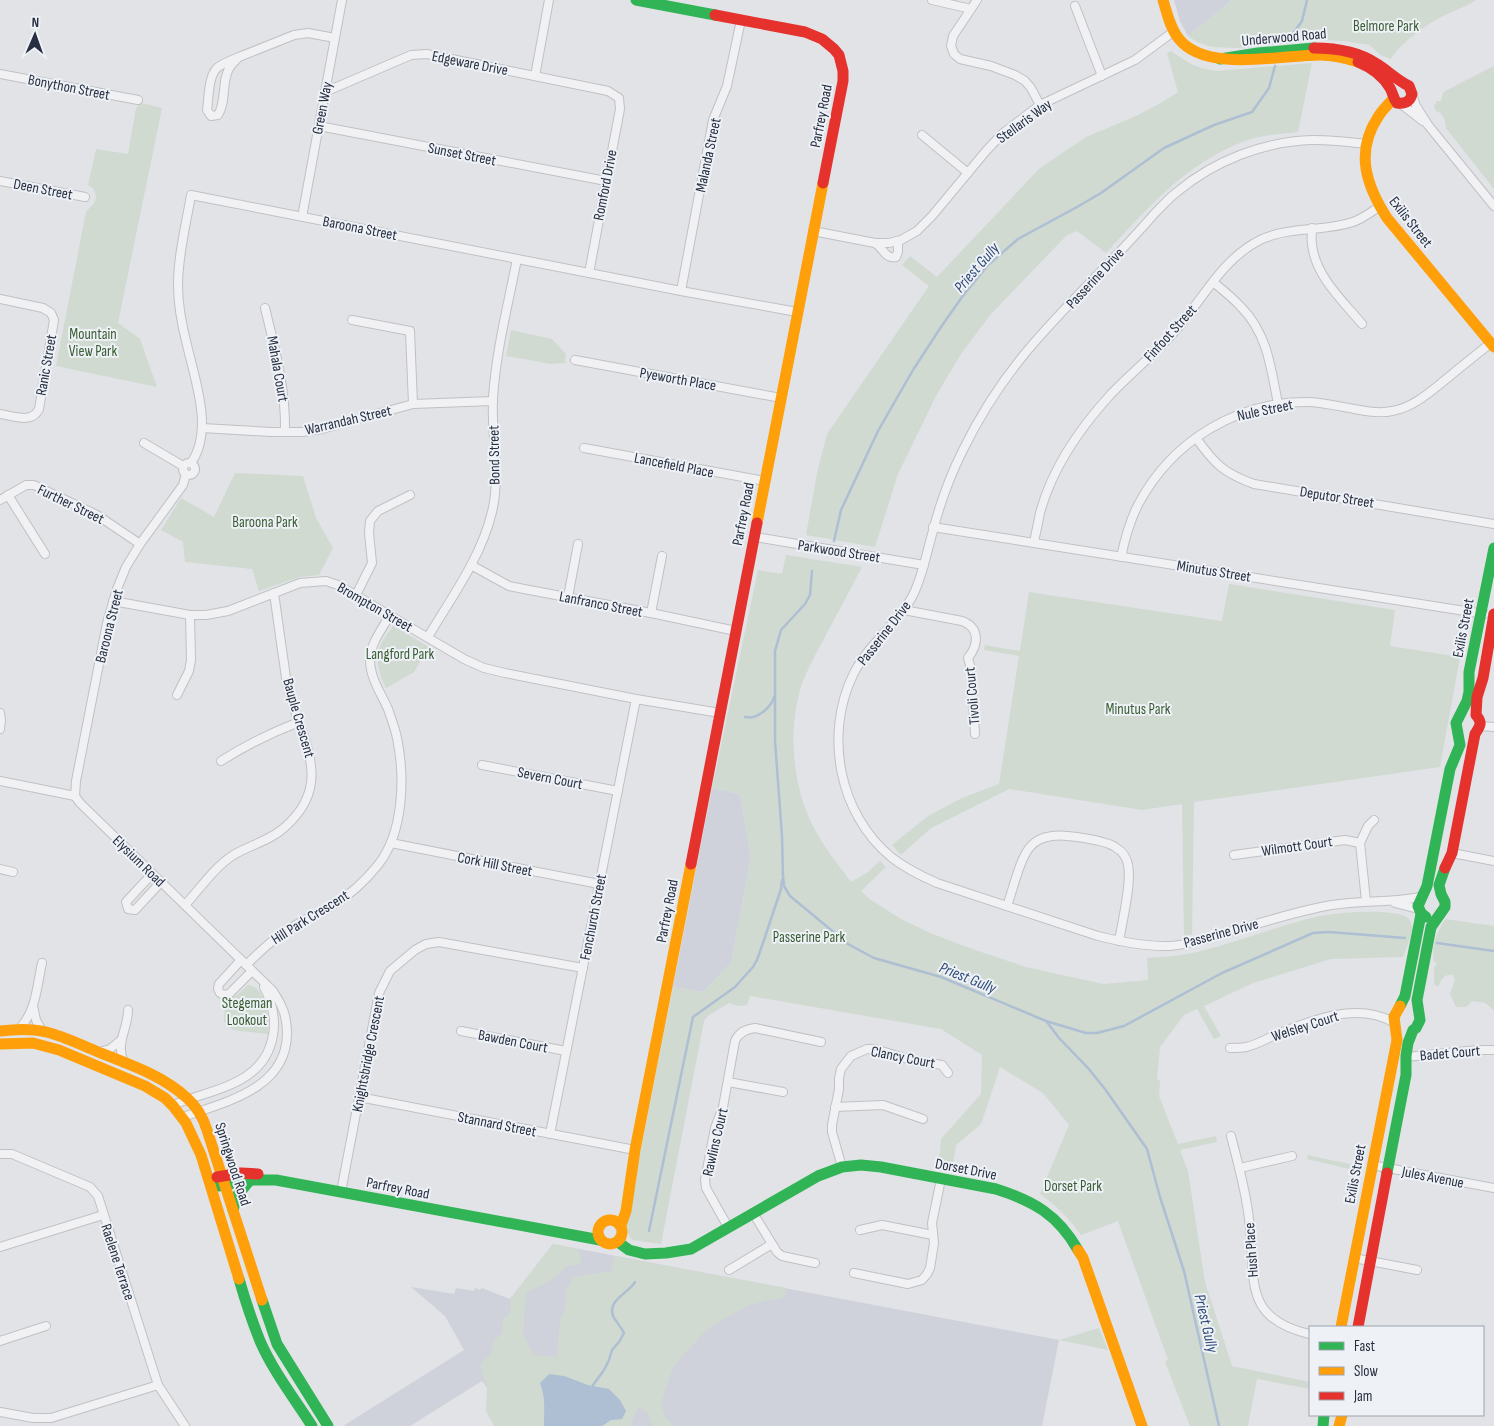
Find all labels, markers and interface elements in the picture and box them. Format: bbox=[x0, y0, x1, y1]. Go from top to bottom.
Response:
north arrow bbox=[10, 10, 60, 60]
text: N bbox=[31, 14, 39, 31]
park label: Belmore Park bbox=[1353, 17, 1419, 36]
street label: Underwood Road bbox=[1241, 24, 1327, 51]
street label: Edgeware Drive bbox=[430, 47, 509, 80]
street label: Bonython Street bbox=[26, 70, 112, 105]
street label: Green Way bbox=[308, 80, 337, 136]
street label: Parfrey Road bbox=[806, 83, 837, 149]
street label: Stellaris Way bbox=[993, 95, 1056, 148]
street label: Malanda Street bbox=[691, 116, 726, 194]
street label: Sunset Street bbox=[426, 139, 498, 170]
street label: Romford Drive bbox=[589, 148, 622, 222]
street label: Deen Street bbox=[12, 174, 75, 205]
street label: Exilis Street bbox=[1385, 193, 1437, 252]
street label: Baroona Street bbox=[321, 212, 399, 245]
water label: Priest Gully bbox=[950, 239, 1004, 297]
street label: Passerine Drive bbox=[1062, 244, 1128, 313]
street label: Finfoot Street bbox=[1140, 301, 1201, 366]
park label: Mountain View Park bbox=[69, 325, 117, 361]
street label: Ranic Street bbox=[32, 333, 61, 397]
street label: Mahala Court bbox=[262, 335, 293, 404]
street label: Pyeworth Place bbox=[638, 363, 718, 396]
street label: Nule Street bbox=[1235, 395, 1295, 426]
street label: Warrandah Street bbox=[303, 401, 394, 440]
street label: Bond Street bbox=[484, 425, 505, 485]
street label: Lancefield Place bbox=[633, 448, 715, 483]
street label: Further Street bbox=[34, 480, 108, 529]
street label: Parfrey Road bbox=[728, 481, 759, 547]
street label: Deputor Street bbox=[1298, 482, 1376, 513]
park label: Baroona Park bbox=[232, 513, 298, 532]
street label: Parkwood Street bbox=[796, 536, 882, 567]
street label: Minutus Street bbox=[1176, 556, 1253, 587]
street label: Brompton Street bbox=[334, 578, 416, 637]
street label: Baroona Street bbox=[91, 587, 128, 665]
street label: Lanfranco Street bbox=[558, 587, 645, 622]
street label: Exilis Street bbox=[1448, 596, 1479, 659]
street label: Passerine Drive bbox=[853, 597, 915, 669]
park label: Langford Park bbox=[366, 645, 435, 664]
street label: Tivoli Court bbox=[960, 666, 984, 726]
street label: Bauple Crescent bbox=[278, 676, 319, 761]
park label: Minutus Park bbox=[1106, 700, 1171, 719]
street label: Severn Court bbox=[516, 763, 584, 794]
street label: Elysium Road bbox=[108, 832, 169, 891]
street label: Wilmott Court bbox=[1260, 832, 1334, 861]
street label: Cork Hill Street bbox=[456, 848, 534, 881]
street label: Fenchurch Street bbox=[576, 872, 611, 962]
street label: Parfrey Road bbox=[652, 878, 683, 944]
street label: Hill Park Crescent bbox=[268, 886, 353, 949]
street label: Passerine Drive bbox=[1182, 914, 1261, 953]
park label: Passerine Park bbox=[773, 928, 845, 947]
water label: Priest Gully bbox=[936, 958, 999, 999]
park label: Stegeman Lookout bbox=[222, 994, 272, 1030]
street label: Knightsbridge Crescent bbox=[348, 994, 389, 1114]
street label: Welsley Court bbox=[1269, 1007, 1341, 1046]
street label: Bawden Court bbox=[476, 1025, 550, 1058]
street label: Badet Court bbox=[1419, 1041, 1481, 1066]
street label: Clancy Court bbox=[869, 1042, 937, 1073]
street label: Rawlins Court bbox=[698, 1106, 733, 1178]
street label: Stannard Street bbox=[456, 1108, 538, 1141]
street label: Springwood Road bbox=[210, 1120, 255, 1208]
street label: Exilis Street bbox=[1340, 1142, 1371, 1205]
street label: Dorset Drive bbox=[934, 1154, 998, 1185]
street label: Jules Avenue bbox=[1399, 1162, 1465, 1193]
street label: Parfrey Road bbox=[365, 1173, 431, 1204]
park label: Dorset Park bbox=[1044, 1177, 1102, 1196]
street label: Raelene Terrace bbox=[96, 1221, 139, 1303]
street label: Hush Place bbox=[1240, 1222, 1263, 1278]
water label: Priest Gully bbox=[1190, 1292, 1222, 1355]
legend bbox=[1309, 1326, 1484, 1416]
text: Fast bbox=[1354, 1337, 1376, 1356]
text: Slow bbox=[1354, 1362, 1378, 1381]
text: Jam bbox=[1353, 1387, 1372, 1406]

